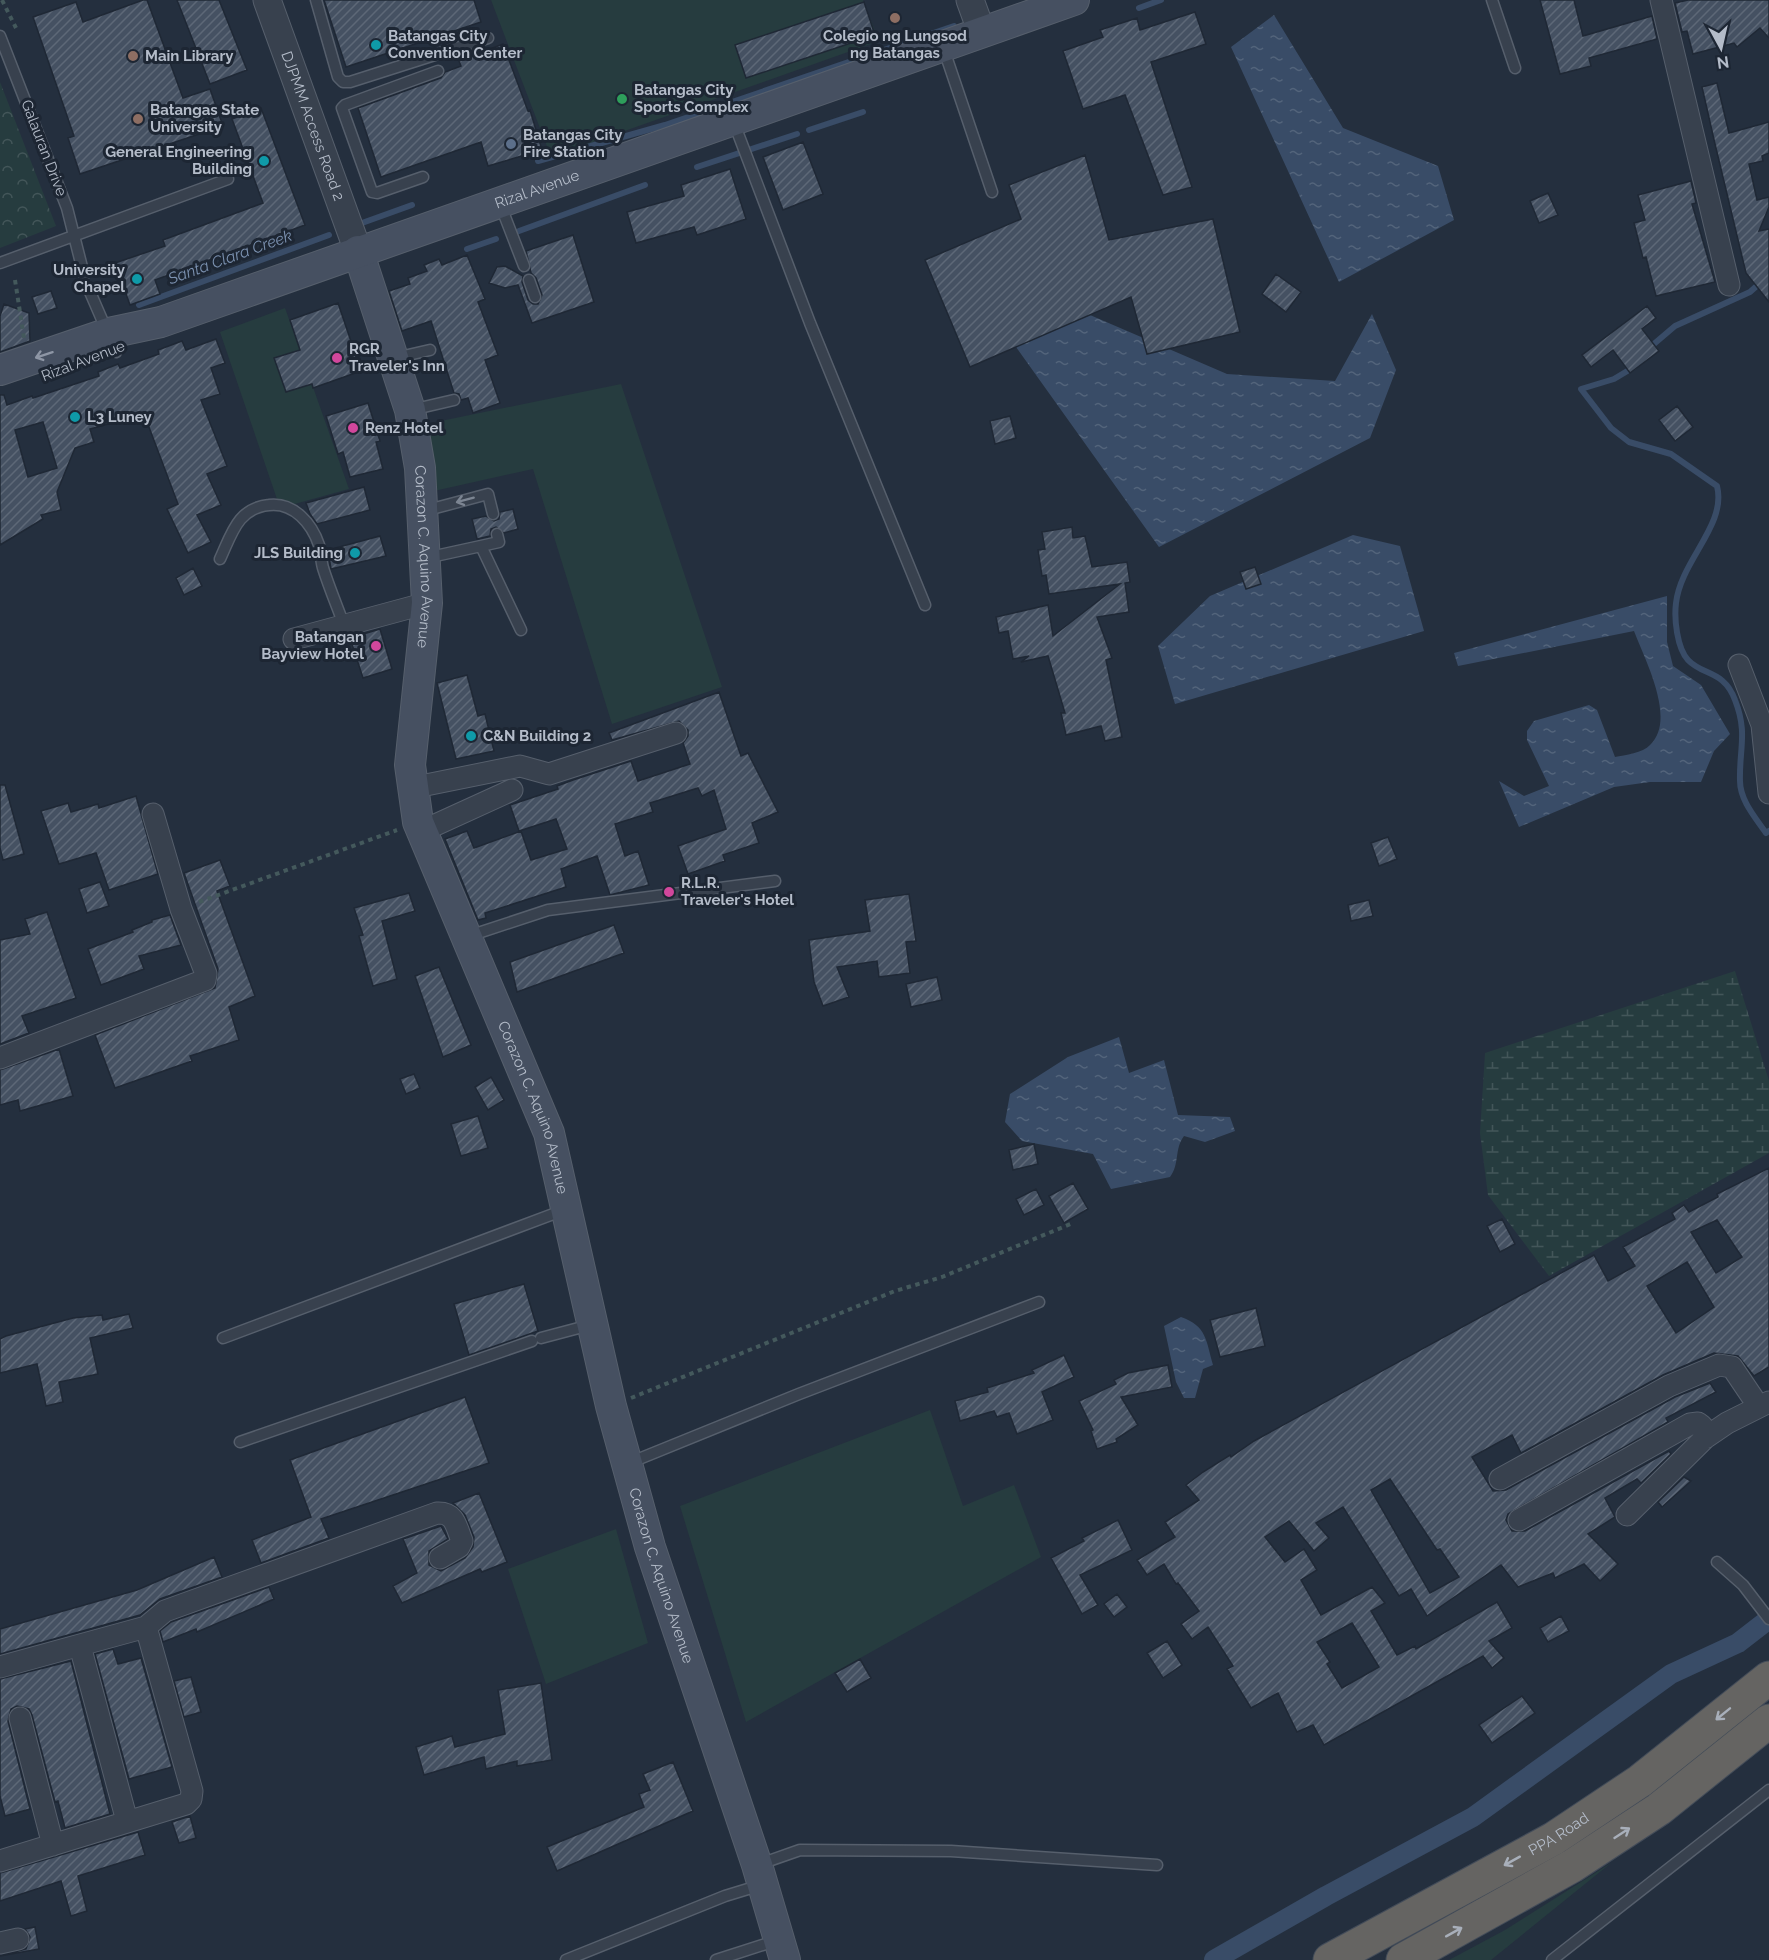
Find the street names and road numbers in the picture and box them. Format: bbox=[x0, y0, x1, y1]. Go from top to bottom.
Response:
street label: DJPMM Access Road 2 bbox=[277, 49, 348, 203]
street label: Galauran Drive bbox=[17, 97, 71, 199]
street label: Rizal Avenue bbox=[492, 166, 582, 213]
street label: Rizal Avenue bbox=[39, 337, 128, 385]
street label: Corazon C. Aquino Avenue bbox=[411, 465, 436, 649]
street label: Corazon C. Aquino Avenue bbox=[494, 1018, 572, 1196]
street label: Corazon C. Aquino Avenue bbox=[625, 1486, 698, 1666]
street label: PPA Road bbox=[1525, 1809, 1592, 1860]

